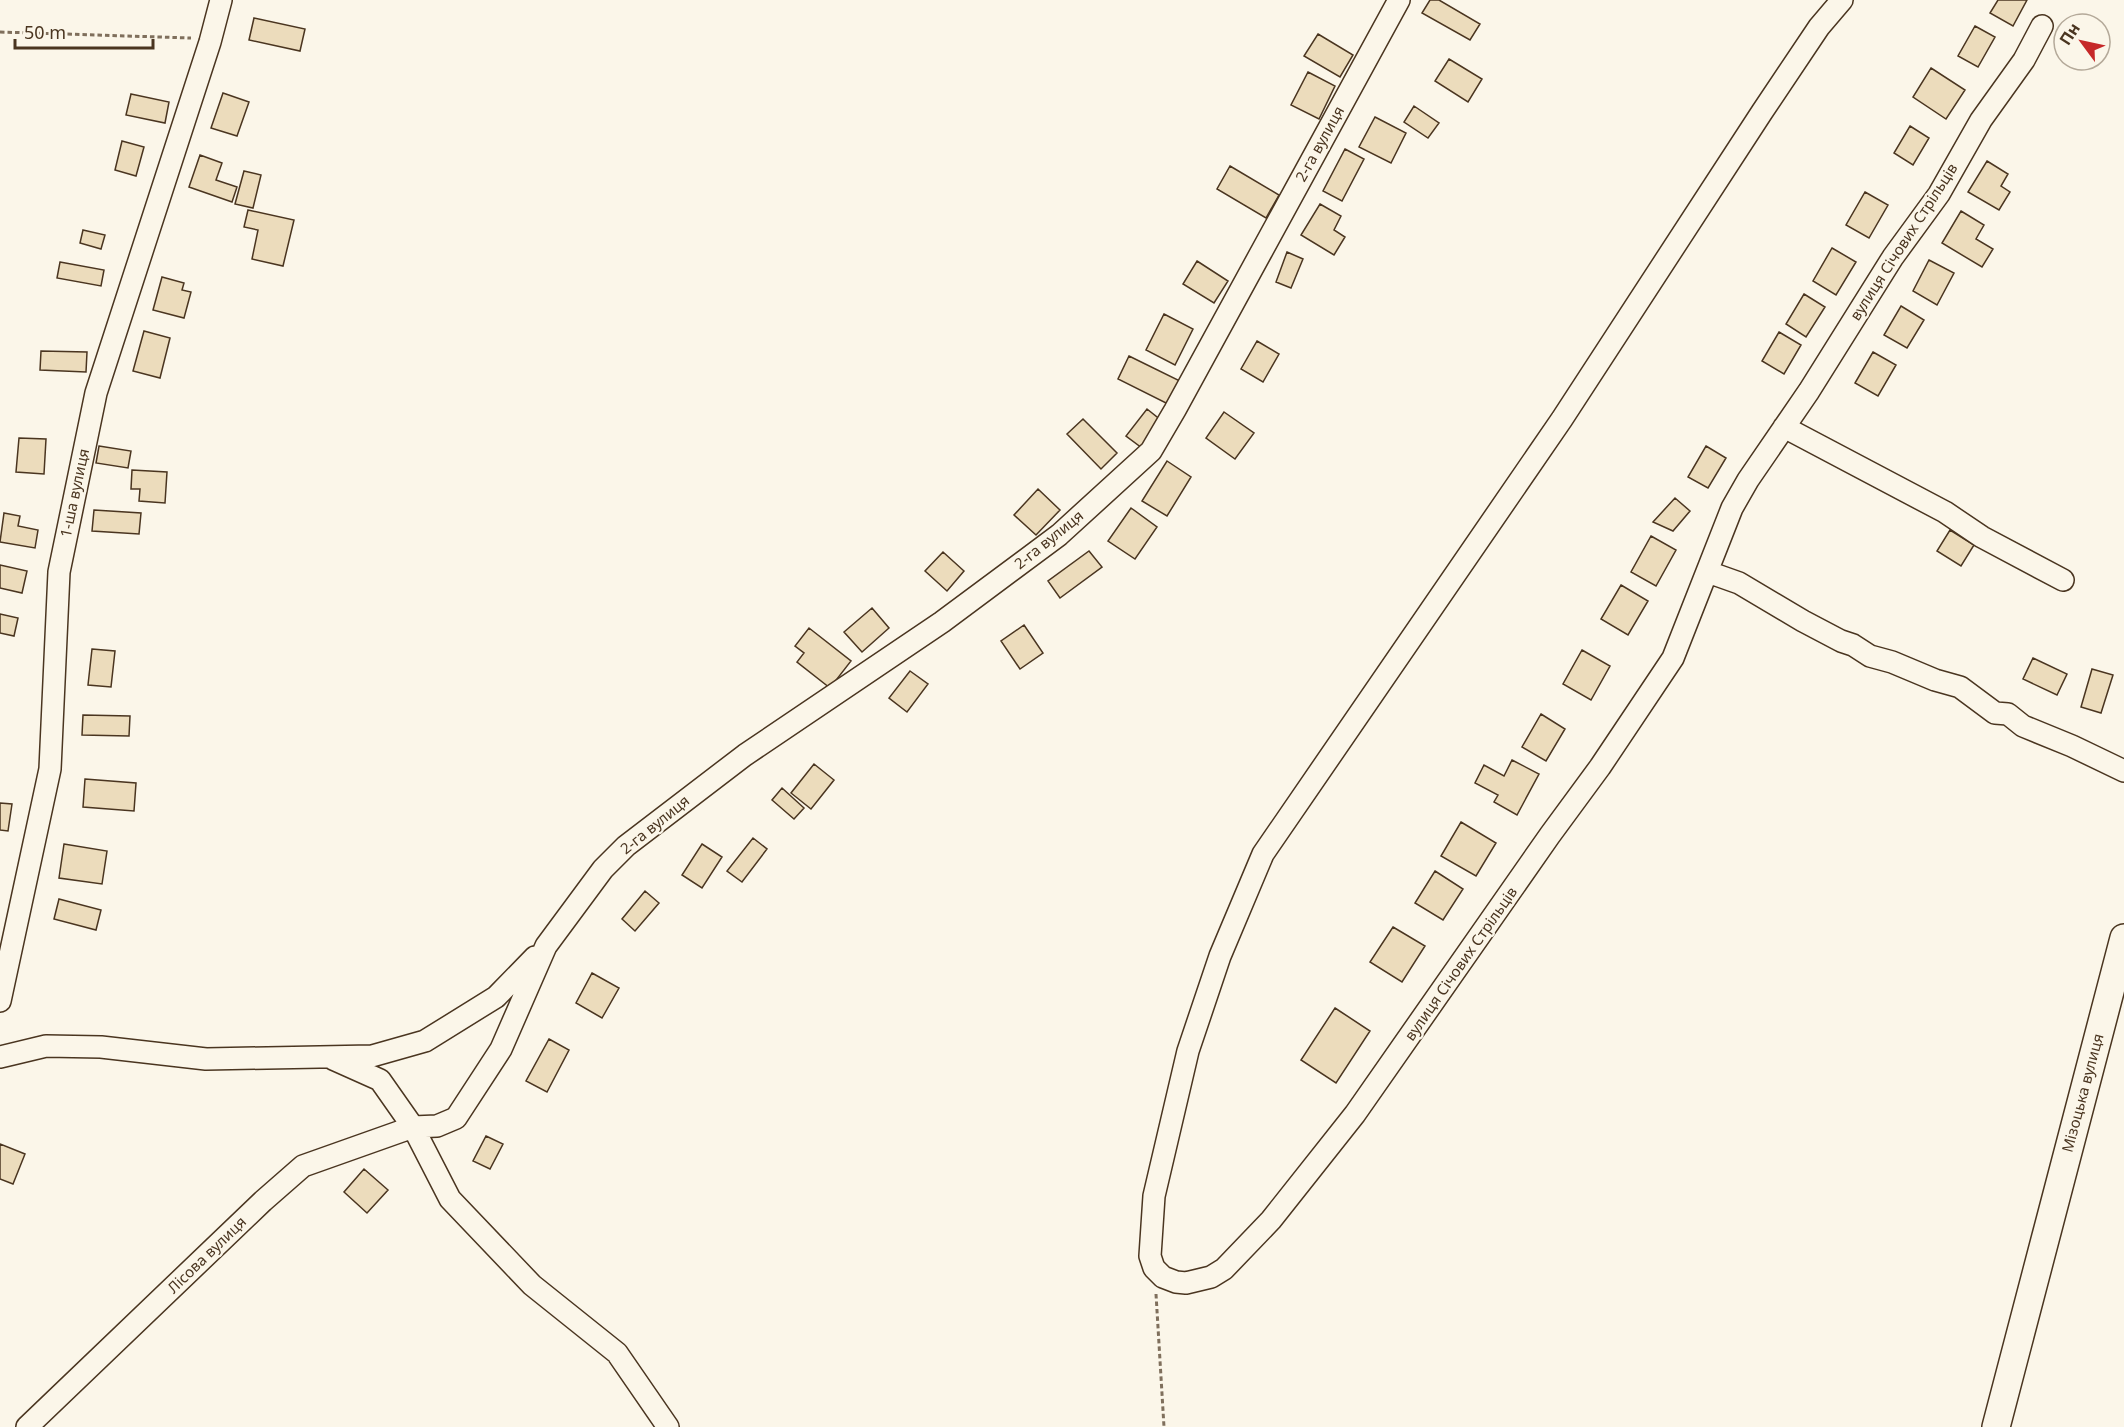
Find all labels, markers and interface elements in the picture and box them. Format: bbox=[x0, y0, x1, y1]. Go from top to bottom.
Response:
scale bar bbox=[15, 12, 153, 50]
north arrow bbox=[2052, 12, 2112, 72]
text: Пн bbox=[2054, 18, 2085, 49]
text: 50 m bbox=[24, 20, 66, 44]
street label: 2-га вулиця bbox=[1290, 102, 1348, 185]
street label: вулиця Січових Стрільців bbox=[1845, 159, 1962, 324]
street label: 1-ша вулиця bbox=[55, 447, 93, 539]
street label: 2-га вулиця bbox=[1010, 505, 1087, 573]
street label: 2-га вулиця bbox=[616, 790, 693, 858]
street label: вулиця Січових Стрільців bbox=[1399, 882, 1521, 1044]
street label: Мізоцька вулиця bbox=[2057, 1031, 2107, 1154]
street label: Лісова вулиця bbox=[163, 1212, 250, 1297]

